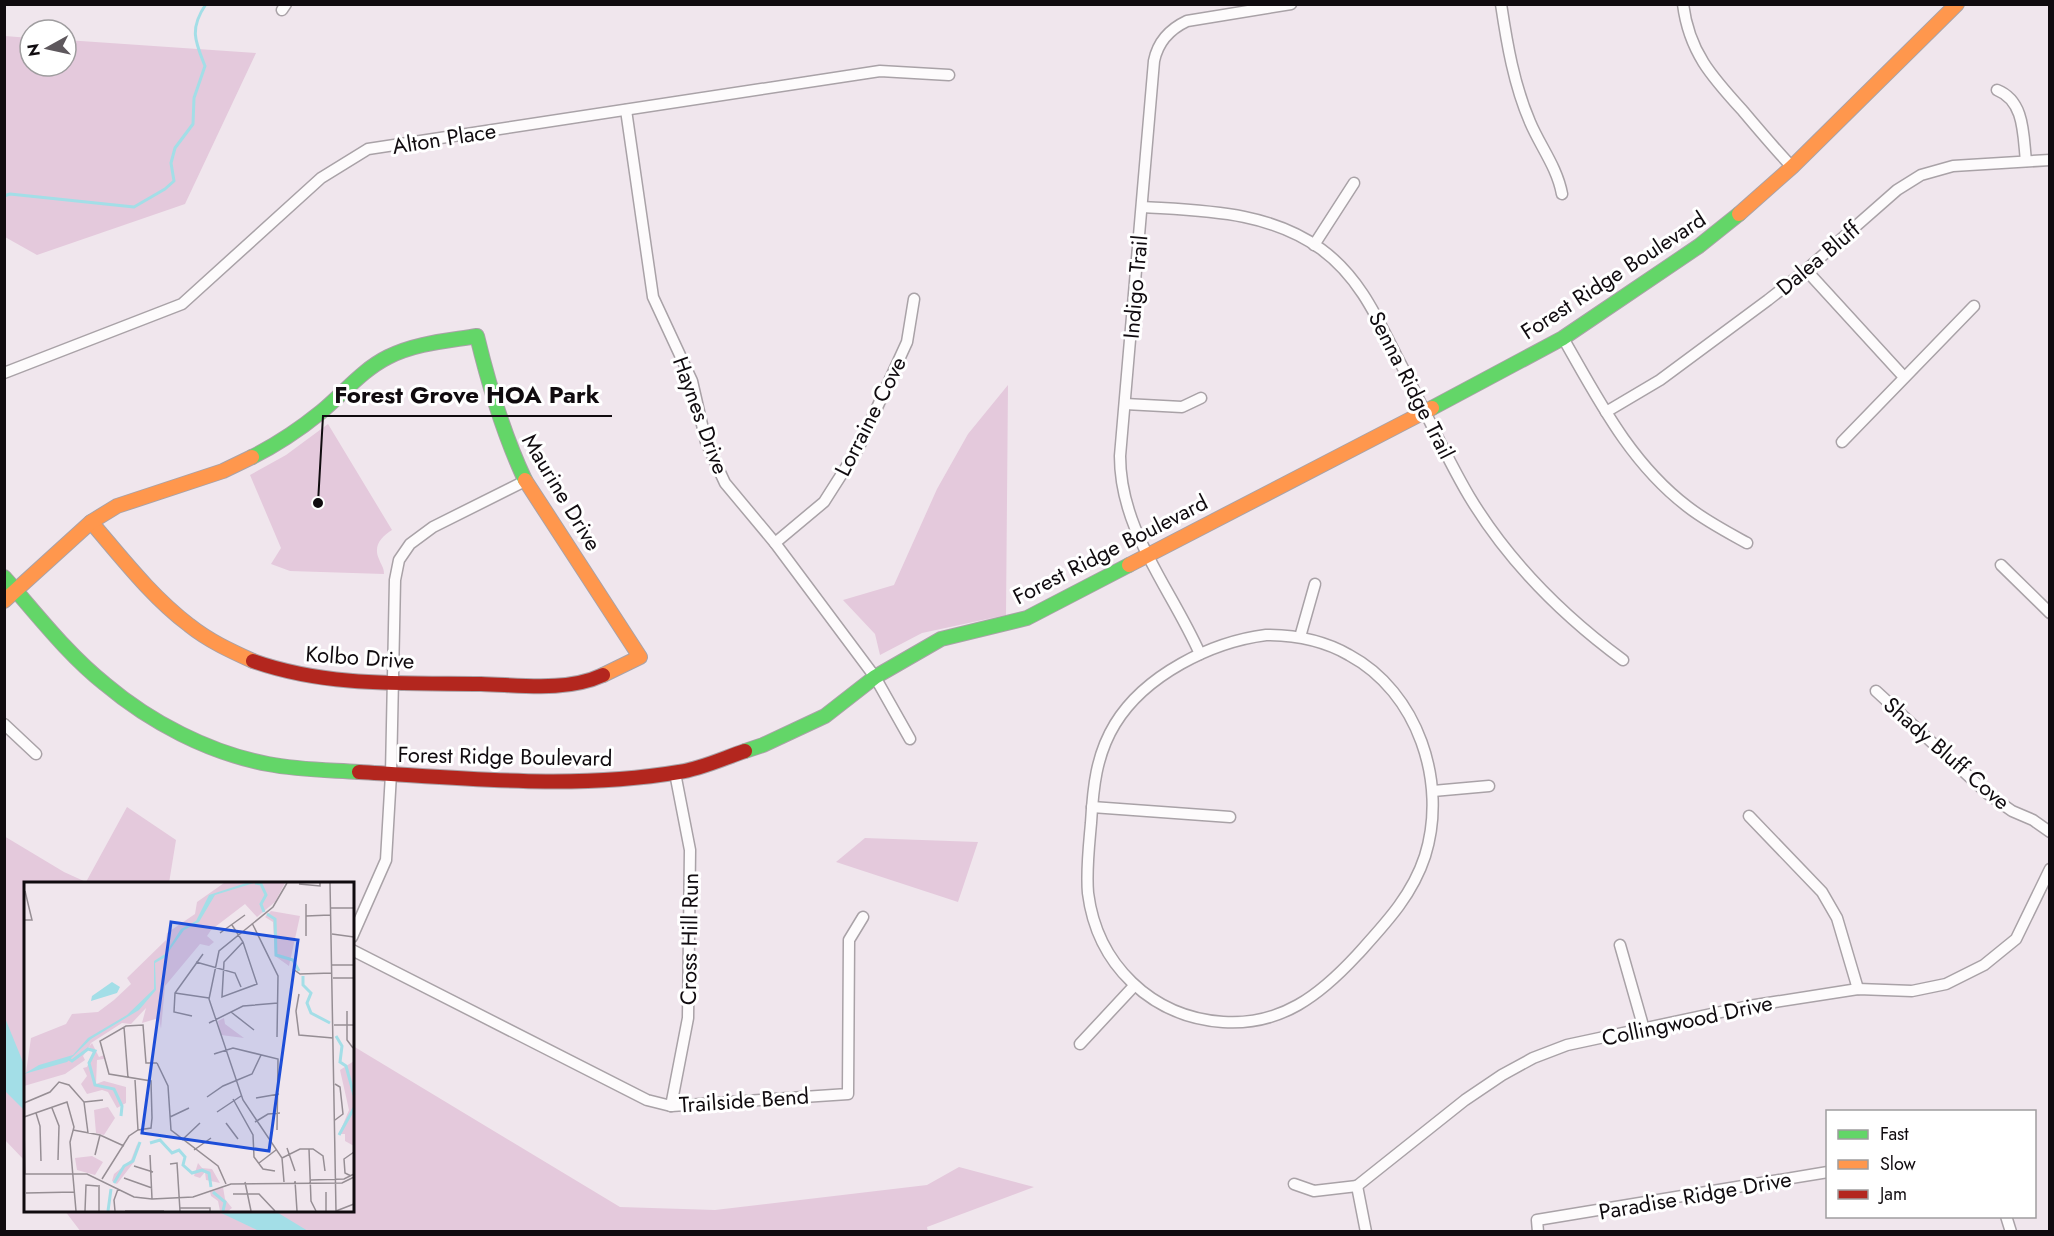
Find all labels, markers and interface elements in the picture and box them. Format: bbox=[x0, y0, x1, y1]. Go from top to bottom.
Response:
north arrow bbox=[18, 18, 78, 78]
text: N bbox=[21, 42, 46, 58]
street label: Alton Place bbox=[390, 114, 498, 162]
street label: Forest Ridge Boulevard bbox=[1514, 203, 1712, 347]
street label: Dalea Bluff bbox=[1769, 213, 1867, 303]
street label: Indigo Trail bbox=[1115, 234, 1155, 340]
street label: Senna Ridge Trail bbox=[1361, 306, 1463, 464]
street label: Lorraine Cove bbox=[826, 351, 914, 481]
street label: Haynes Drive bbox=[665, 352, 737, 478]
callout: Forest Grove HOA Park bbox=[323, 374, 612, 416]
text: Forest Grove HOA Park bbox=[334, 377, 600, 412]
street label: Maurine Drive bbox=[514, 427, 610, 557]
street label: Forest Ridge Boulevard bbox=[1007, 486, 1213, 612]
street label: Kolbo Drive bbox=[305, 637, 415, 677]
street label: Shady Bluff Cove bbox=[1877, 689, 2017, 817]
street label: Forest Ridge Boulevard bbox=[397, 738, 613, 774]
street label: Cross Hill Run bbox=[672, 873, 706, 1005]
inset map bbox=[24, 882, 354, 1212]
street label: Collingwood Drive bbox=[1599, 986, 1775, 1054]
street label: Trailside Bend bbox=[678, 1079, 810, 1121]
legend bbox=[1826, 1110, 2036, 1218]
text: Fast bbox=[1880, 1121, 1909, 1147]
text: Slow bbox=[1880, 1151, 1917, 1177]
street label: Paradise Ridge Drive bbox=[1596, 1162, 1794, 1228]
text: Jam bbox=[1878, 1181, 1907, 1207]

